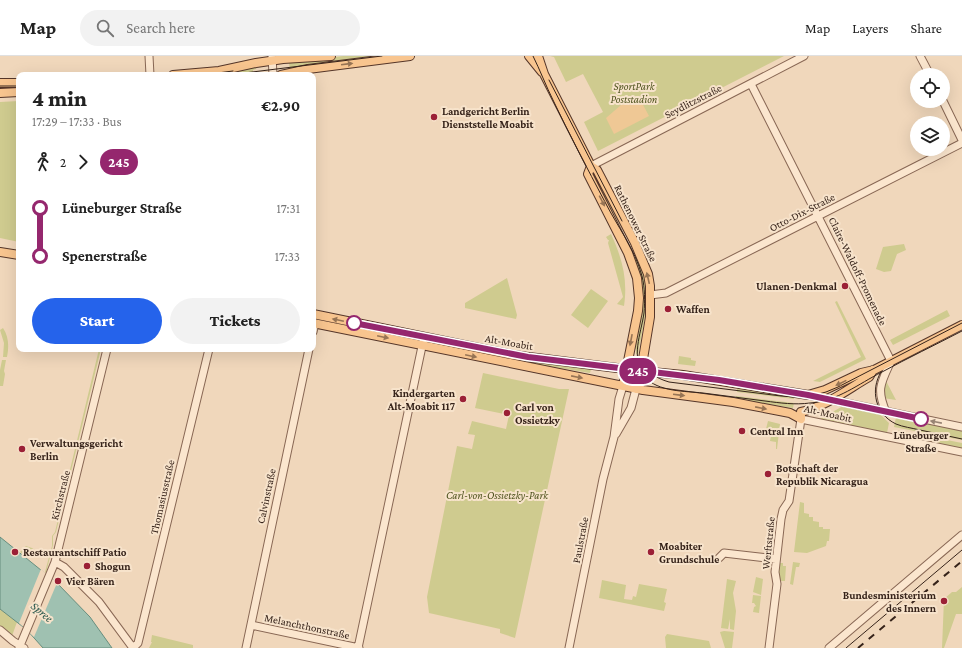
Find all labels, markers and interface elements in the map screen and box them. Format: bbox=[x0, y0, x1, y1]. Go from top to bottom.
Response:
search box bbox=[80, 10, 360, 46]
text: Map bbox=[20, 17, 56, 38]
icon: search bbox=[94, 17, 116, 39]
text: Search here bbox=[126, 20, 195, 36]
text: Map bbox=[805, 20, 830, 36]
text: Layers bbox=[852, 20, 889, 36]
text: Share bbox=[911, 20, 942, 36]
one-way arrow bbox=[341, 61, 353, 67]
map controls bbox=[910, 68, 950, 156]
button: locate bbox=[910, 68, 950, 108]
park label: SportPark Poststadion bbox=[611, 80, 658, 105]
street label: Seydlitzstraße bbox=[662, 81, 724, 121]
text: 4 min bbox=[32, 86, 87, 111]
text: €2.90 bbox=[261, 98, 300, 114]
place label: Landgericht Berlin Dienststelle Moabit bbox=[442, 105, 533, 130]
marker: Landgericht Berlin Dienststelle Moabit bbox=[429, 112, 439, 122]
text: 17:29 – 17:33 · Bus bbox=[32, 114, 122, 129]
button: layers bbox=[910, 116, 950, 156]
icon: walk bbox=[32, 151, 54, 173]
icon: forward bbox=[72, 151, 94, 173]
text: 245 bbox=[108, 154, 130, 170]
text: 2 bbox=[60, 155, 66, 170]
street label: Rathenower Straße bbox=[612, 183, 660, 264]
street label: Otto-Dix-Straße bbox=[767, 190, 837, 234]
one-way arrow bbox=[599, 195, 605, 207]
text: Lüneburger Straße bbox=[62, 200, 182, 216]
text: 17:31 bbox=[276, 201, 300, 216]
street label: Claire-Waldoff-Promenade bbox=[827, 215, 890, 327]
text: Spenerstraße bbox=[62, 248, 147, 264]
text: 17:33 bbox=[275, 249, 300, 264]
one-way arrow bbox=[645, 272, 651, 284]
place label: Ulanen-Denkmal bbox=[756, 280, 838, 292]
marker: Ulanen-Denkmal bbox=[840, 281, 850, 291]
button: Start bbox=[32, 298, 162, 344]
button: Tickets bbox=[170, 298, 300, 344]
place label: Waffen bbox=[675, 303, 710, 315]
marker: Waffen bbox=[663, 304, 673, 314]
unlabelled marker bbox=[346, 315, 362, 331]
one-way arrow bbox=[331, 316, 344, 322]
street label: Alt-Moabit bbox=[484, 332, 534, 352]
one-way arrow bbox=[628, 334, 634, 346]
one-way arrow bbox=[377, 335, 389, 341]
one-way arrow bbox=[465, 353, 477, 359]
line badge: 245 bbox=[615, 358, 661, 384]
text: 245 bbox=[627, 363, 649, 379]
one-way arrow bbox=[571, 375, 583, 381]
one-way arrow bbox=[835, 380, 846, 386]
place label: Kindergarten Alt-Moabit 117 bbox=[387, 387, 456, 412]
one-way arrow bbox=[672, 392, 685, 398]
marker: Kindergarten Alt-Moabit 117 bbox=[458, 394, 468, 404]
place label: Carl von Ossietzky bbox=[515, 401, 560, 426]
street label: Alt-Moabit bbox=[803, 402, 853, 424]
one-way arrow bbox=[755, 405, 767, 411]
marker: Carl von Ossietzky bbox=[502, 408, 512, 418]
marker: Lüneburger Straße bbox=[913, 411, 929, 427]
one-way arrow bbox=[930, 418, 942, 424]
place label: Central Inn bbox=[750, 425, 804, 437]
marker: Central Inn bbox=[737, 426, 747, 436]
place label: Lüneburger Straße bbox=[894, 429, 949, 454]
place label: Verwaltungsgericht Berlin bbox=[29, 437, 123, 462]
marker: Verwaltungsgericht Berlin bbox=[17, 444, 27, 454]
street label: Thomasiusstraße bbox=[148, 458, 176, 536]
place label: Botschaft der Republik Nicaragua bbox=[776, 462, 869, 487]
street label: Calvinstraße bbox=[254, 467, 278, 525]
street label: Kirchstraße bbox=[48, 469, 72, 521]
marker: Botschaft der Republik Nicaragua bbox=[763, 469, 773, 479]
park label: Carl-von-Ossietzky-Park bbox=[446, 489, 549, 502]
street label: Paulstraße bbox=[570, 516, 590, 564]
street label: Werftstraße bbox=[759, 516, 777, 570]
place label: Moabiter Grundschule bbox=[659, 540, 719, 565]
place label: Restaurantschiff Patio bbox=[23, 546, 127, 558]
marker: Restaurantschiff Patio bbox=[10, 547, 20, 557]
marker: Moabiter Grundschule bbox=[646, 547, 656, 557]
place label: Shogun bbox=[95, 560, 131, 572]
marker: Shogun bbox=[82, 561, 92, 571]
place label: Vier Bären bbox=[65, 575, 115, 587]
marker: Vier Bären bbox=[53, 576, 63, 586]
place label: Bundesministerium des Innern bbox=[843, 589, 937, 614]
marker: Bundesministerium des Innern bbox=[939, 596, 949, 606]
water label: Spree bbox=[28, 599, 56, 625]
street label: Melanchthonstraße bbox=[263, 611, 351, 641]

